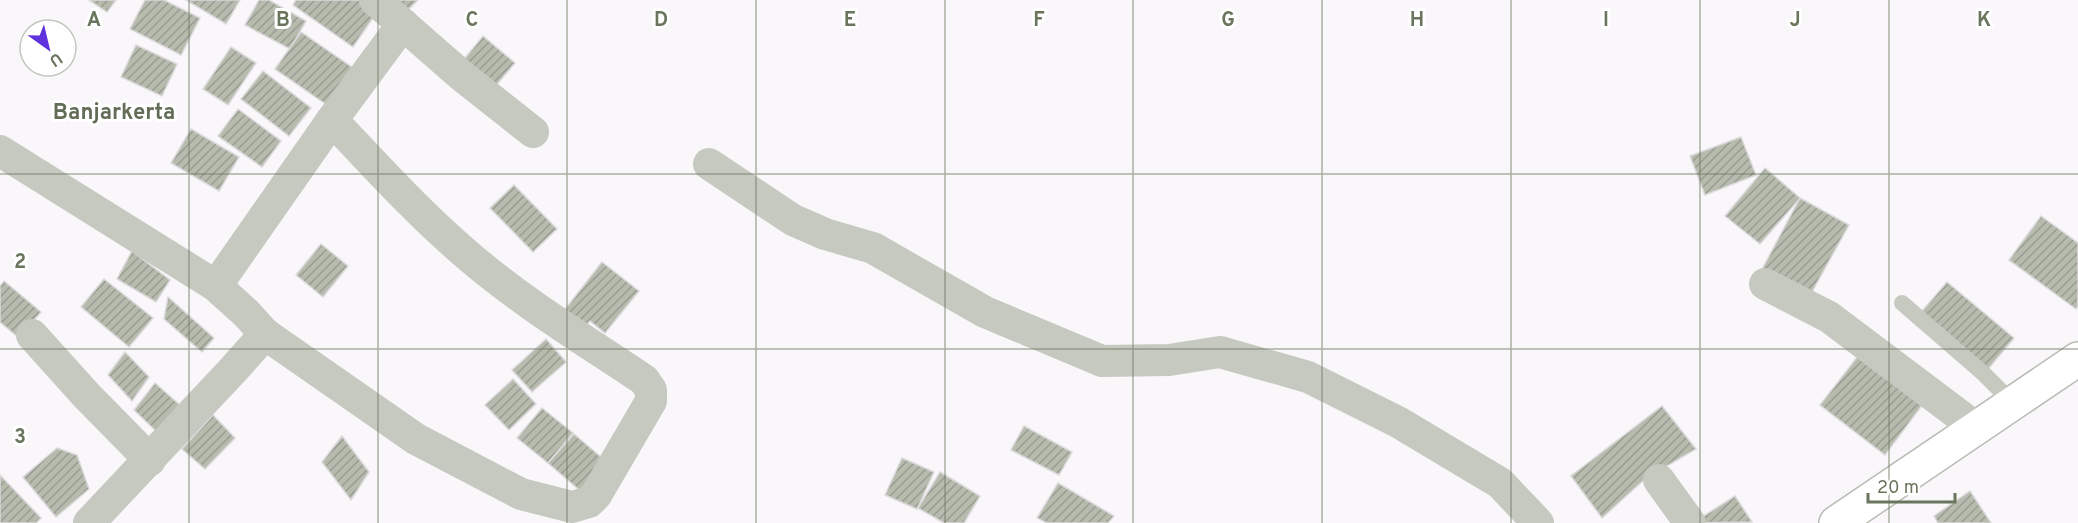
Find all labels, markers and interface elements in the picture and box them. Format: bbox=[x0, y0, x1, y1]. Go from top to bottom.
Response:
text: A bbox=[87, 8, 101, 34]
text: B bbox=[276, 8, 290, 34]
text: C bbox=[466, 8, 478, 34]
text: D bbox=[654, 8, 668, 34]
text: E bbox=[844, 8, 856, 34]
text: F bbox=[1033, 8, 1045, 34]
text: G bbox=[1221, 8, 1235, 34]
text: H bbox=[1410, 8, 1424, 34]
text: I bbox=[1603, 8, 1609, 34]
text: J bbox=[1789, 8, 1801, 34]
text: K bbox=[1977, 8, 1991, 34]
north arrow bbox=[18, 18, 78, 78]
text: U bbox=[45, 47, 66, 70]
district label: Banjarkerta bbox=[53, 100, 175, 127]
text: 2 bbox=[14, 250, 26, 276]
text: 3 bbox=[14, 425, 26, 451]
scale bar bbox=[1868, 466, 1955, 504]
text: 20 m bbox=[1877, 477, 1919, 500]

